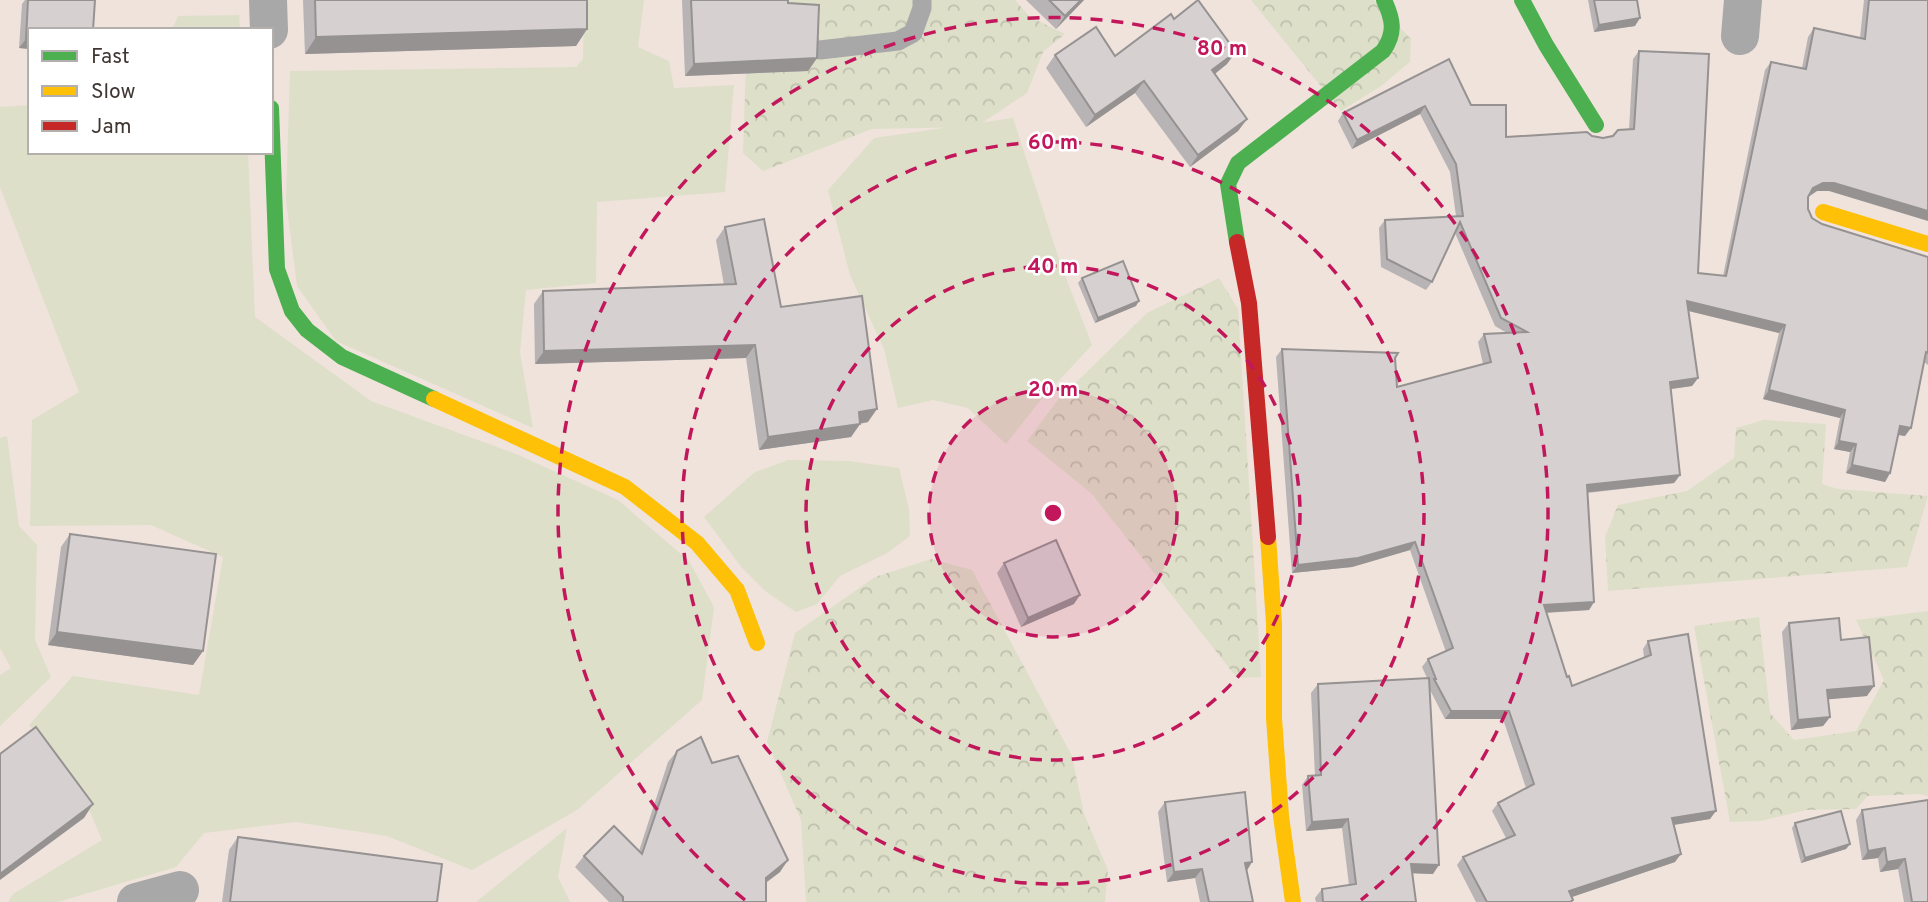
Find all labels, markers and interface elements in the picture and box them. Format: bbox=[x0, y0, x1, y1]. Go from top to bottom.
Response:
legend bbox=[28, 28, 273, 154]
text: 80 m bbox=[1197, 36, 1247, 63]
text: Fast bbox=[91, 44, 130, 71]
text: Slow bbox=[91, 79, 136, 106]
text: Jam bbox=[91, 114, 132, 141]
text: 60 m bbox=[1028, 130, 1078, 157]
text: 40 m bbox=[1028, 254, 1078, 281]
text: 20 m bbox=[1028, 377, 1078, 404]
centre of rings bbox=[1041, 501, 1065, 525]

